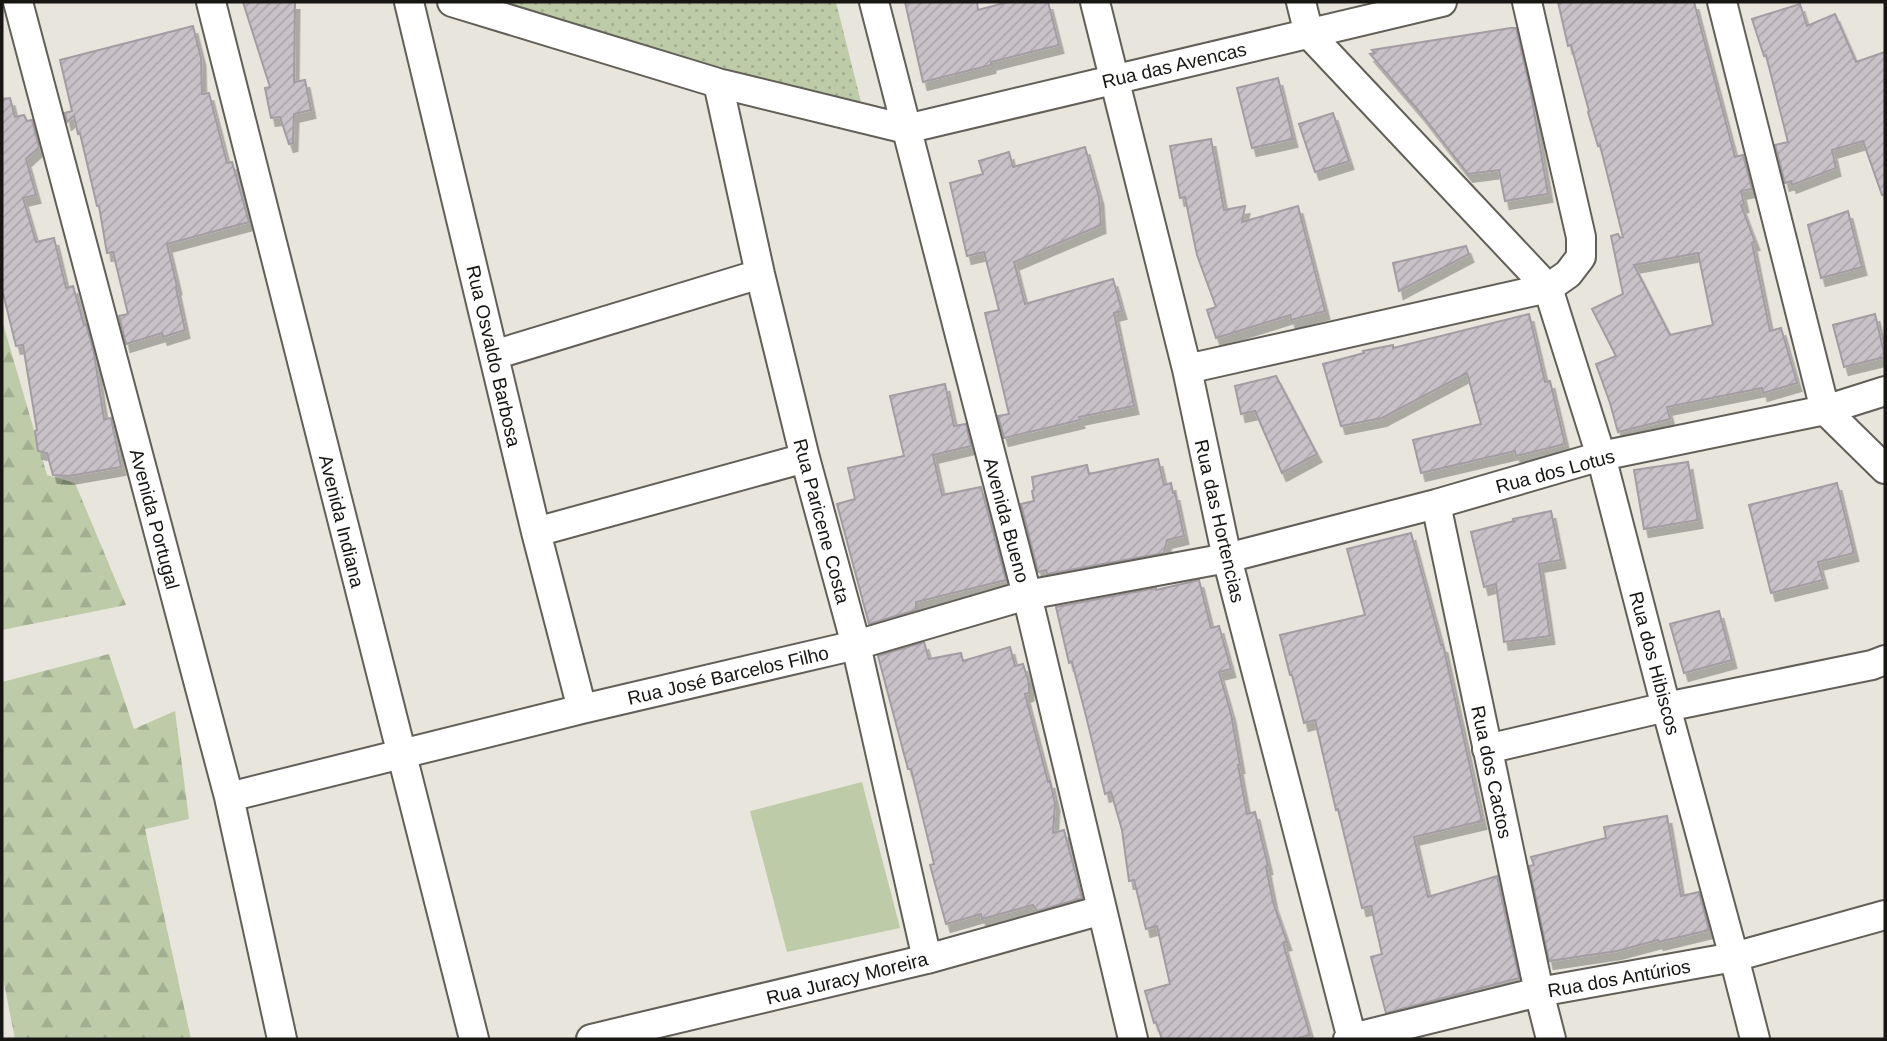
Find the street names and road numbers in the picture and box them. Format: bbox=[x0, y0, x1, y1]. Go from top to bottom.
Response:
street label: Rua das Avencas bbox=[1100, 39, 1248, 92]
street label: Rua Osvaldo Barbosa bbox=[462, 263, 525, 449]
street label: Rua Paricene Costa bbox=[789, 436, 854, 606]
street label: Rua das Hortencias bbox=[1191, 437, 1249, 605]
street label: Rua dos Lotus bbox=[1493, 445, 1617, 497]
street label: Avenida Portugal bbox=[126, 447, 183, 592]
street label: Avenida Indiana bbox=[315, 453, 368, 590]
street label: Avenida Bueno bbox=[980, 455, 1033, 585]
street label: Rua dos Hibiscos bbox=[1625, 589, 1684, 737]
street label: Rua José Barcelos Filho bbox=[625, 642, 831, 709]
street label: Rua dos Cactos bbox=[1467, 704, 1516, 840]
street label: Rua Juracy Moreira bbox=[764, 948, 931, 1009]
street label: Rua dos Antúrios bbox=[1546, 956, 1692, 1001]

